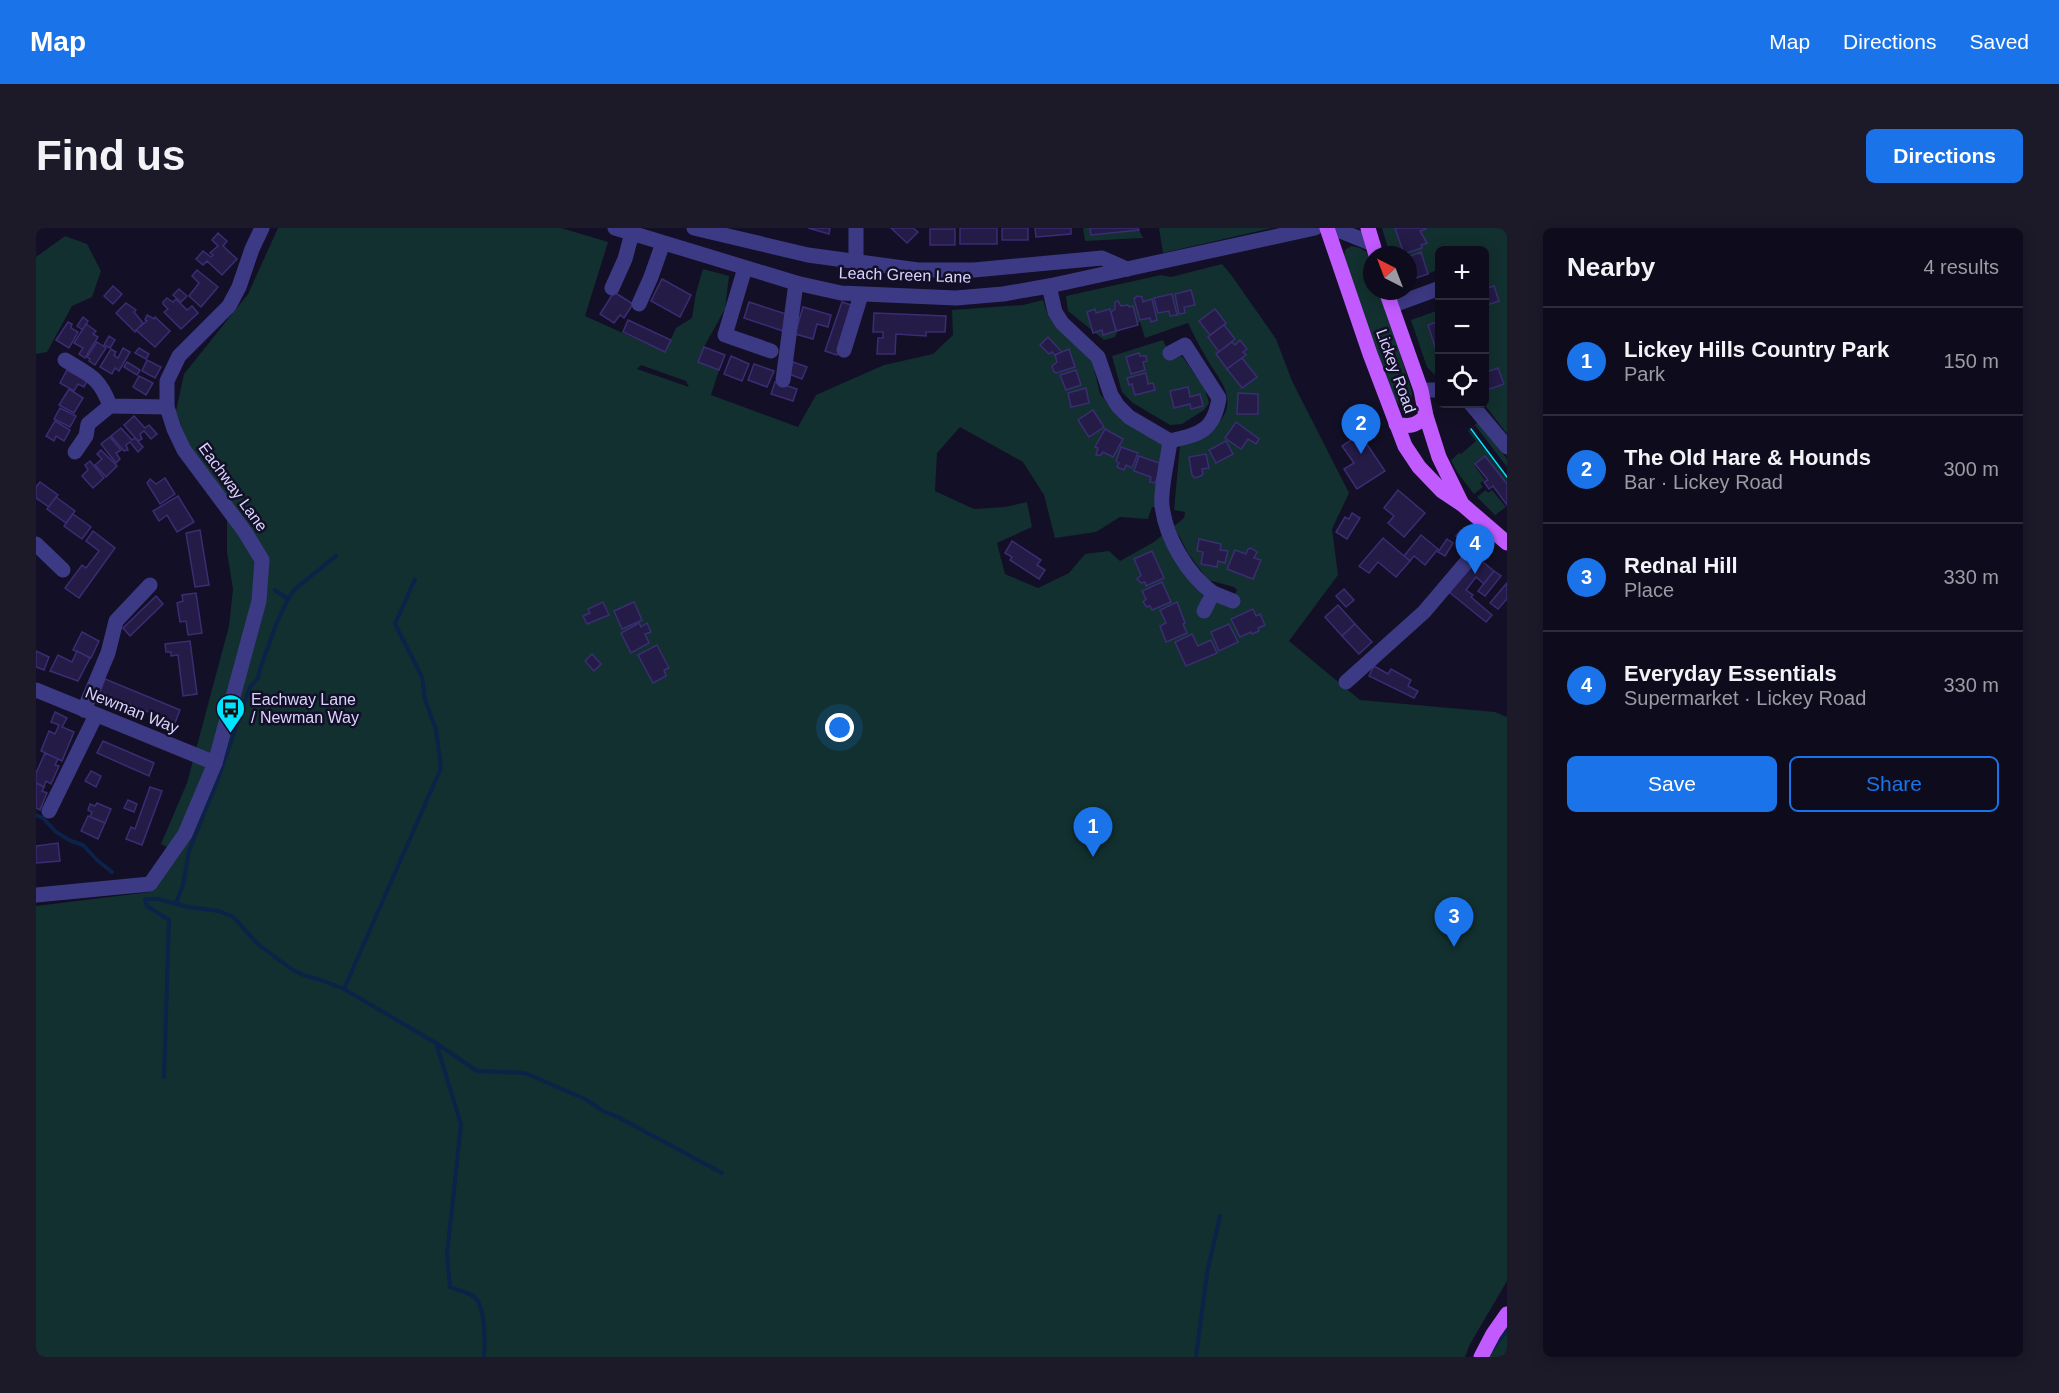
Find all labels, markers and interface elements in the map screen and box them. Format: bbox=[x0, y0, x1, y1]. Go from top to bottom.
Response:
text: Map bbox=[30, 26, 86, 57]
text: Map bbox=[1769, 30, 1810, 53]
text: Directions bbox=[1843, 30, 1936, 53]
text: Saved bbox=[1969, 30, 2029, 53]
button: Directions bbox=[1866, 129, 2023, 183]
text: Find us bbox=[36, 132, 185, 179]
north arrow bbox=[1363, 246, 1417, 300]
map controls bbox=[1435, 246, 1489, 408]
button: + bbox=[1435, 246, 1489, 300]
text: Nearby bbox=[1567, 252, 1655, 282]
text: 4 results bbox=[1923, 256, 1999, 278]
street label: Leach Green Lane bbox=[838, 264, 972, 286]
button: − bbox=[1435, 300, 1489, 354]
street label: Lickey Road bbox=[1373, 327, 1419, 415]
text: Lickey Hills Country Park bbox=[1624, 337, 1889, 362]
text: 1 bbox=[1581, 350, 1592, 372]
text: 150 m bbox=[1943, 350, 1999, 372]
button: locate bbox=[1435, 354, 1489, 408]
text: Park bbox=[1624, 363, 1665, 385]
pin: 2 bbox=[1342, 404, 1380, 454]
street label: Eachway Lane bbox=[195, 440, 271, 535]
text: The Old Hare & Hounds bbox=[1624, 445, 1871, 470]
text: 2 bbox=[1581, 458, 1592, 480]
text: 300 m bbox=[1943, 458, 1999, 480]
text: Bar · Lickey Road bbox=[1624, 471, 1783, 493]
pin: 4 bbox=[1456, 524, 1494, 574]
text: Rednal Hill bbox=[1624, 553, 1738, 578]
text: 3 bbox=[1581, 566, 1592, 588]
text: 330 m bbox=[1943, 566, 1999, 588]
text: Place bbox=[1624, 579, 1674, 601]
text: Everyday Essentials bbox=[1624, 661, 1837, 686]
text: 4 bbox=[1581, 674, 1592, 696]
text: 330 m bbox=[1943, 674, 1999, 696]
street label: Newman Way bbox=[83, 684, 181, 736]
text: Supermarket · Lickey Road bbox=[1624, 687, 1866, 709]
place label: Eachway Lane / Newman Way bbox=[251, 691, 359, 726]
bus stop icon: Eachway Lane / Newman Way bbox=[214, 692, 246, 734]
your location bbox=[825, 713, 854, 742]
button: Save bbox=[1567, 756, 1777, 812]
button: Share bbox=[1789, 756, 1999, 812]
pin: 1 bbox=[1074, 808, 1112, 857]
pin: 3 bbox=[1434, 898, 1474, 947]

